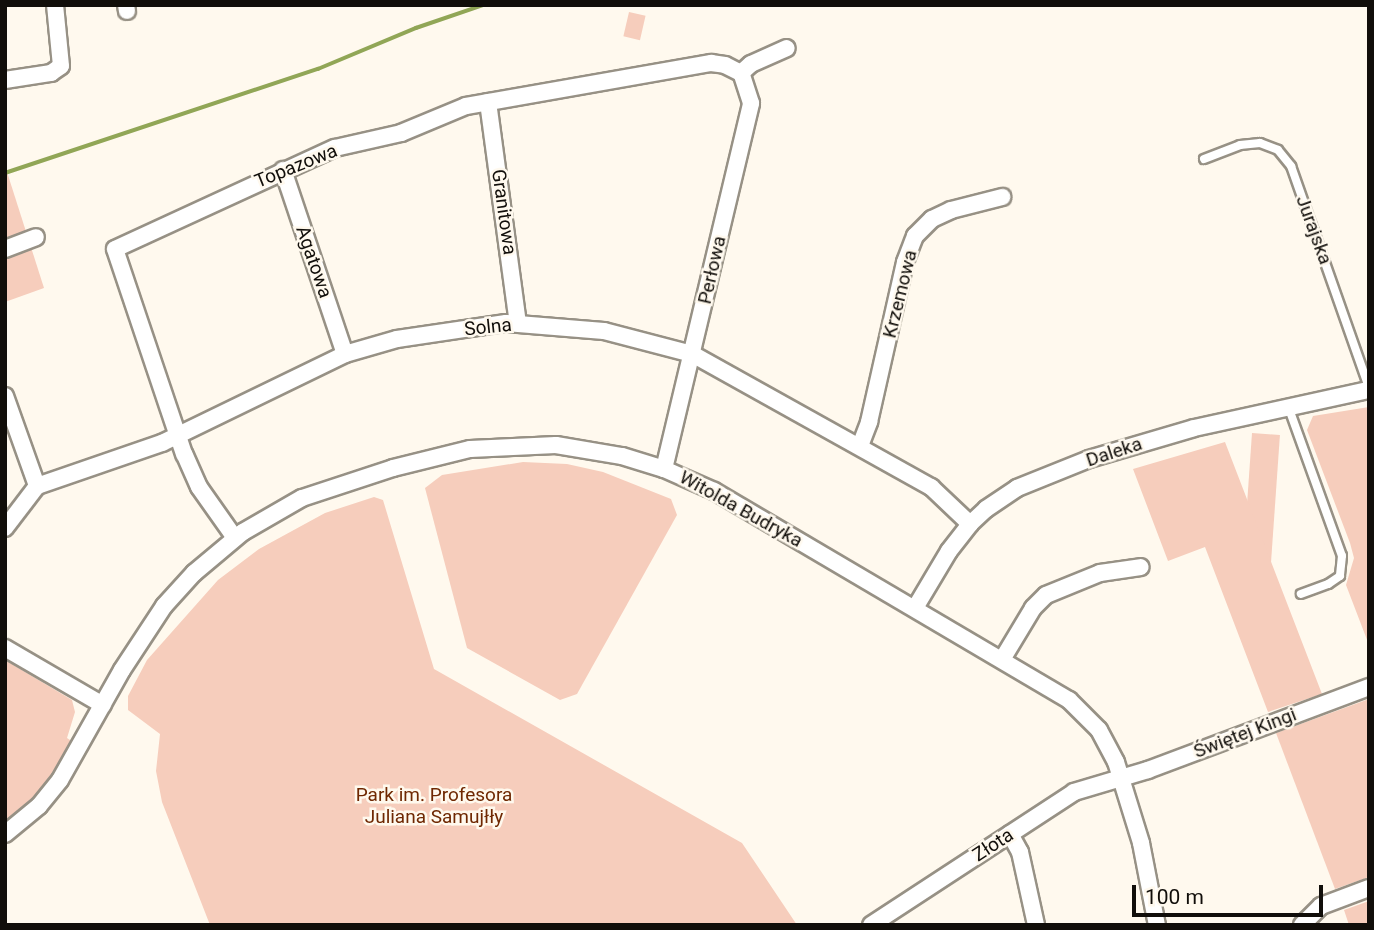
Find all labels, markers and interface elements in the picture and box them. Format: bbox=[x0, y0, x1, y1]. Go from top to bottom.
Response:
street label: Topazowa bbox=[251, 139, 341, 193]
street label: Granitowa bbox=[487, 168, 521, 256]
street label: Jurajska bbox=[1291, 192, 1337, 268]
street label: Agatowa bbox=[291, 223, 337, 301]
street label: Perłowa bbox=[693, 234, 731, 306]
street label: Krzemowa bbox=[878, 248, 922, 340]
street label: Solna bbox=[463, 313, 513, 341]
street label: Daleka bbox=[1083, 432, 1145, 472]
street label: Witolda Budryka bbox=[675, 466, 807, 552]
street label: Świętej Kingi bbox=[1190, 703, 1300, 763]
park label: Park im. Profesora Juliana Samujłły bbox=[356, 784, 512, 828]
street label: Złota bbox=[968, 823, 1018, 867]
scale bar bbox=[1136, 870, 1327, 914]
text: 100 m bbox=[1145, 885, 1204, 909]

